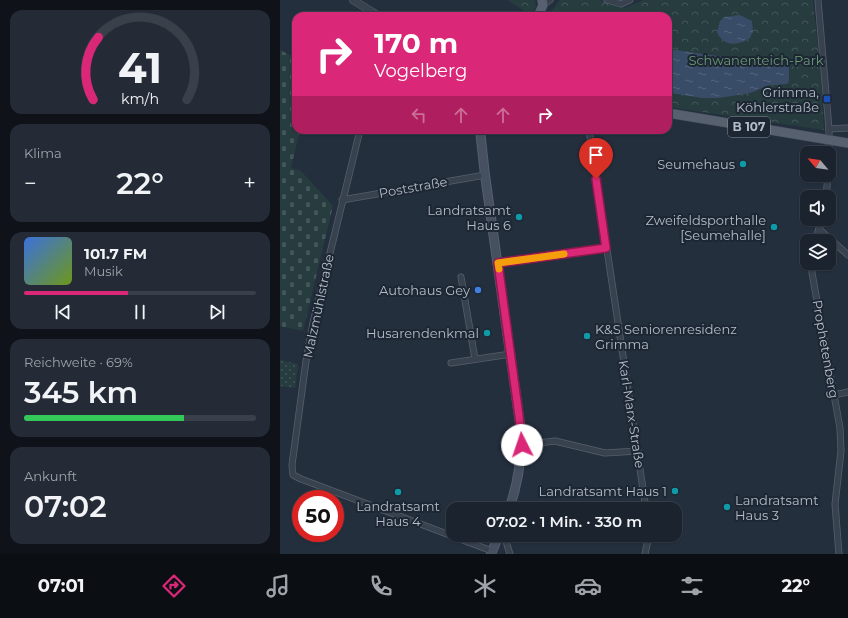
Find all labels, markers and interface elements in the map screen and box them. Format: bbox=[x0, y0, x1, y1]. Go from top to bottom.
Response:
text: 170 m bbox=[374, 26, 458, 60]
icon: right bbox=[308, 28, 360, 80]
text: 41 bbox=[118, 43, 162, 93]
park label: Schwanenteich-Park bbox=[688, 52, 824, 68]
text: Vogelberg bbox=[374, 60, 467, 82]
place label: Grimma, Köhlerstraße bbox=[736, 84, 819, 115]
text: km/h bbox=[121, 90, 159, 108]
marker: Grimma, Köhlerstraße bbox=[822, 94, 832, 104]
icon: left bbox=[408, 104, 430, 126]
icon: ahead bbox=[450, 104, 472, 126]
icon: ahead bbox=[492, 104, 514, 126]
icon: right bbox=[534, 104, 556, 126]
road number: B 107 bbox=[728, 117, 770, 137]
pin bbox=[579, 138, 613, 179]
icon: arrive bbox=[585, 144, 607, 166]
text: Klima bbox=[24, 145, 62, 161]
north arrow bbox=[800, 146, 836, 182]
map controls bbox=[800, 146, 836, 270]
place label: Seumehaus bbox=[657, 156, 735, 172]
marker: Seumehaus bbox=[738, 159, 748, 169]
text: 22° bbox=[116, 165, 164, 202]
text: − bbox=[24, 170, 37, 197]
text: + bbox=[243, 170, 256, 197]
street label: Poststraße bbox=[377, 173, 449, 201]
button: sound bbox=[800, 190, 836, 226]
place label: Landratsamt Haus 6 bbox=[427, 202, 511, 233]
marker: Landratsamt Haus 6 bbox=[514, 212, 524, 222]
place label: Zweifeldsporthalle [Seumehalle] bbox=[645, 212, 766, 243]
marker: Zweifeldsporthalle [Seumehalle] bbox=[769, 222, 779, 232]
button: layers bbox=[800, 234, 836, 270]
text: 101.7 FM bbox=[84, 244, 147, 263]
street label: Malzmühlstraße bbox=[299, 253, 337, 359]
text: Musik bbox=[84, 263, 123, 279]
place label: Autohaus Gey bbox=[379, 282, 471, 298]
marker: Autohaus Gey bbox=[473, 285, 483, 295]
street label: Prophetenberg bbox=[809, 298, 843, 400]
icon: previous bbox=[52, 301, 74, 323]
icon: pause bbox=[129, 301, 151, 323]
icon: next bbox=[206, 301, 228, 323]
place label: K&S Seniorenresidenz Grimma bbox=[595, 321, 737, 352]
place label: Husarendenkmal bbox=[366, 325, 479, 341]
marker: Husarendenkmal bbox=[482, 328, 492, 338]
marker: K&S Seniorenresidenz Grimma bbox=[582, 331, 592, 341]
text: Reichweite · 69% bbox=[24, 354, 133, 370]
street label: Karl-Marx-Straße bbox=[616, 359, 648, 469]
text: 345 km bbox=[24, 374, 138, 411]
position arrow bbox=[501, 424, 543, 466]
text: Ankunft bbox=[24, 468, 77, 484]
place label: Landratsamt Haus 1 bbox=[539, 483, 667, 499]
marker: Landratsamt Haus 1 bbox=[670, 486, 680, 496]
marker: Landratsamt Haus 4 bbox=[393, 487, 403, 497]
text: 07:02 bbox=[24, 488, 107, 525]
speed limit sign: 50 bbox=[292, 490, 344, 542]
place label: Landratsamt Haus 3 bbox=[735, 492, 819, 523]
place label: Landratsamt Haus 4 bbox=[356, 498, 440, 529]
marker: Landratsamt Haus 3 bbox=[722, 502, 732, 512]
text: 07:02 · 1 Min. · 330 m bbox=[486, 512, 642, 531]
icon: directions bbox=[160, 572, 188, 600]
icon: music bbox=[264, 572, 292, 600]
icon: phone bbox=[367, 572, 395, 600]
icon: climate bbox=[471, 572, 499, 600]
icon: car bbox=[574, 572, 602, 600]
icon: filters bbox=[678, 572, 706, 600]
text: 07:01 bbox=[38, 575, 85, 597]
text: 22° bbox=[781, 575, 810, 597]

